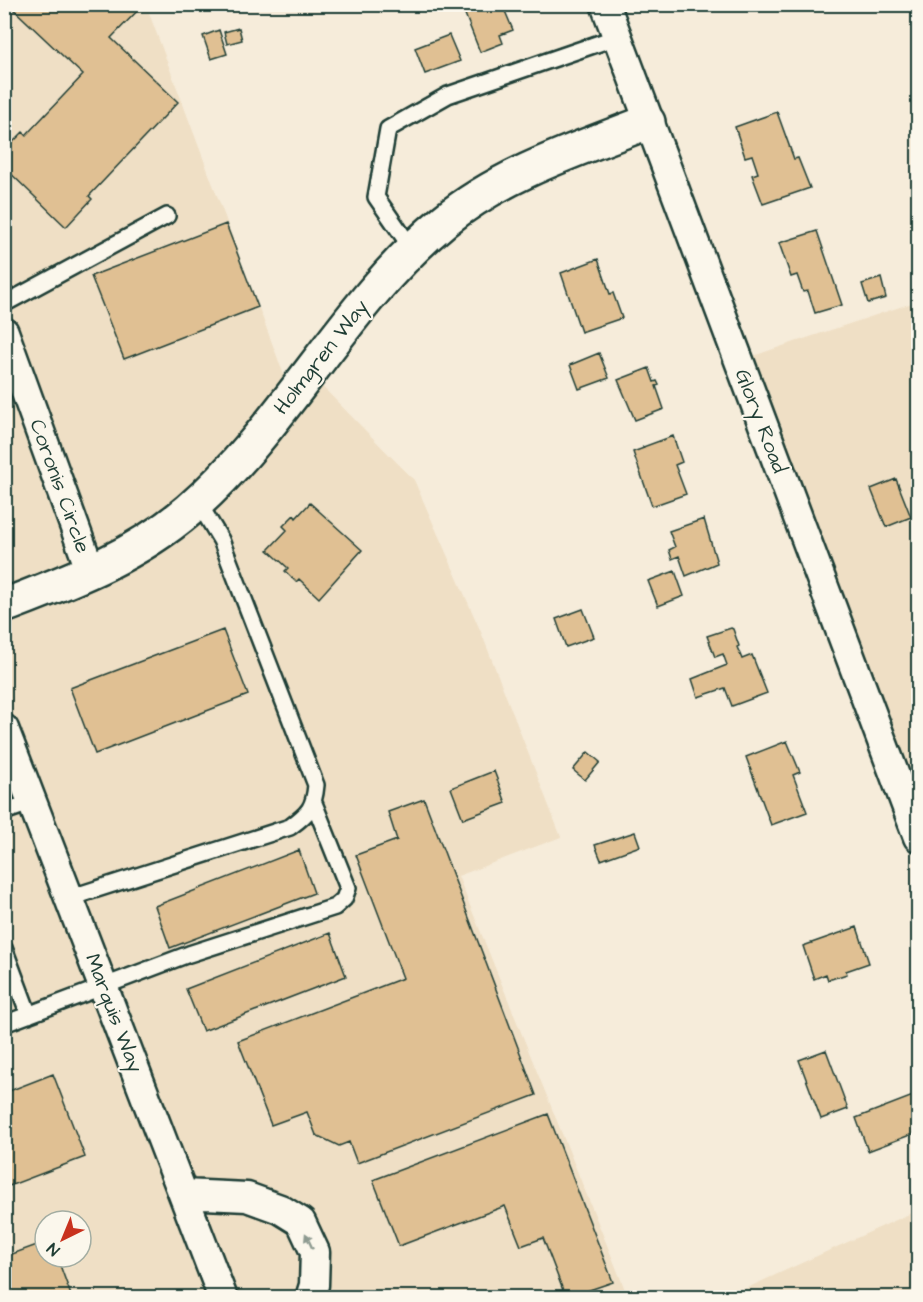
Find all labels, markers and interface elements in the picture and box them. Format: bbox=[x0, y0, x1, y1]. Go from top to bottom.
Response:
street label: Holmgren Way bbox=[267, 293, 377, 422]
street label: Glory Road bbox=[726, 365, 794, 478]
street label: Coronis Circle bbox=[22, 415, 98, 557]
street label: Marquis Way bbox=[76, 949, 150, 1078]
north arrow bbox=[33, 1209, 93, 1269]
one-way arrow bbox=[305, 1232, 314, 1249]
text: N bbox=[42, 1238, 65, 1261]

